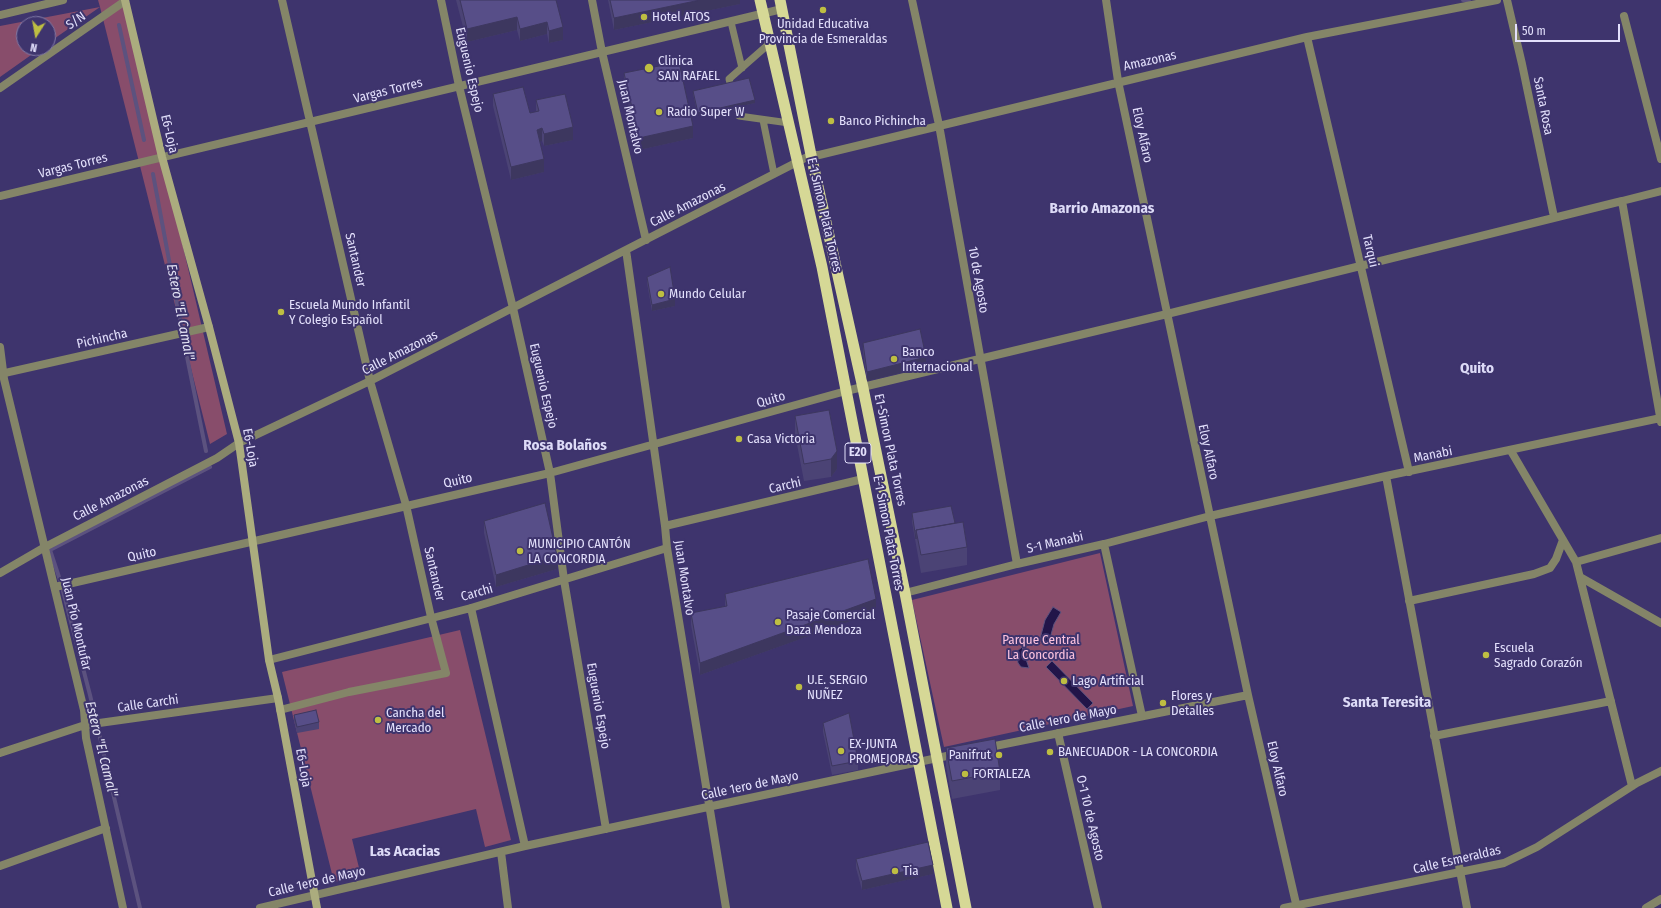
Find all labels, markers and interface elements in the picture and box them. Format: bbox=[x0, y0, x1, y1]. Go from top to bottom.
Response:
marker: Unidad Educativa Provincia de Esmeraldas bbox=[818, 5, 828, 15]
street label: S/N bbox=[63, 9, 89, 33]
place label: Hotel ATOS bbox=[652, 9, 710, 25]
marker: Hotel ATOS bbox=[639, 12, 649, 22]
north arrow bbox=[16, 16, 56, 56]
place label: Unidad Educativa Provincia de Esmeraldas bbox=[759, 16, 887, 47]
scale bar bbox=[1517, 16, 1622, 42]
text: 50 m bbox=[1522, 24, 1546, 38]
street label: Euguenio Espejo bbox=[452, 26, 486, 114]
text: N bbox=[29, 40, 38, 54]
street label: Amazonas bbox=[1122, 47, 1178, 75]
place label: Clinica SAN RAFAEL bbox=[658, 53, 720, 84]
marker: Clinica SAN RAFAEL bbox=[643, 62, 655, 74]
street label: Vargas Torres bbox=[352, 75, 424, 107]
street label: Santa Rosa bbox=[1530, 76, 1556, 136]
street label: Juan Montalvo bbox=[614, 78, 646, 156]
place label: Radio Super W bbox=[667, 104, 744, 120]
street label: Eloy Alfaro bbox=[1129, 106, 1155, 164]
marker: Radio Super W bbox=[654, 107, 664, 117]
street label: E6-Loja bbox=[157, 113, 181, 155]
place label: Banco Pichincha bbox=[839, 113, 926, 129]
marker: Banco Pichincha bbox=[826, 116, 836, 126]
street label: Vargas Torres bbox=[37, 150, 109, 182]
street label: E-1 Simon Plata Torres bbox=[803, 156, 845, 274]
street label: Calle Amazonas bbox=[648, 179, 728, 231]
district label: Barrio Amazonas bbox=[1050, 200, 1154, 218]
street label: Santander bbox=[341, 231, 369, 289]
street label: Tarqui bbox=[1359, 233, 1381, 269]
street label: 10 de Agosto bbox=[964, 245, 992, 315]
water label: Estero "El Camal" bbox=[162, 262, 198, 362]
place label: Mundo Celular bbox=[669, 286, 746, 302]
marker: Mundo Celular bbox=[656, 289, 666, 299]
place label: Escuela Mundo Infantil Y Colegio Español bbox=[289, 297, 410, 328]
marker: Escuela Mundo Infantil Y Colegio Español bbox=[276, 307, 286, 317]
street label: Pichincha bbox=[75, 326, 129, 352]
street label: Calle Amazonas bbox=[360, 327, 440, 379]
street label: Euguenio Espejo bbox=[526, 342, 560, 430]
place label: Banco Internacional bbox=[902, 344, 973, 375]
marker: Banco Internacional bbox=[889, 354, 899, 364]
district label: Quito bbox=[1460, 360, 1494, 378]
street label: Quito bbox=[755, 388, 787, 412]
street label: E1-Simon Plata Torres bbox=[870, 392, 910, 508]
street label: Eloy Alfaro bbox=[1195, 423, 1221, 481]
street label: E6-Loja bbox=[239, 427, 261, 469]
place label: Casa Victoria bbox=[747, 431, 815, 447]
marker: Casa Victoria bbox=[734, 434, 744, 444]
district label: Rosa Bolaños bbox=[523, 437, 607, 455]
road number: E20 bbox=[845, 443, 871, 463]
street label: Manabi bbox=[1412, 444, 1454, 466]
street label: Quito bbox=[442, 470, 474, 492]
street label: Calle Amazonas bbox=[71, 473, 151, 525]
street label: E-1 Simon Plata Torres bbox=[869, 474, 907, 592]
street label: Carchi bbox=[767, 475, 803, 497]
street label: S-1 Manabi bbox=[1025, 529, 1085, 557]
place label: MUNICIPIO CANTÓN LA CONCORDIA bbox=[528, 536, 631, 567]
street label: Juan Montalvo bbox=[670, 539, 698, 617]
street label: Quito bbox=[126, 544, 158, 566]
street label: Santander bbox=[420, 545, 448, 603]
marker: MUNICIPIO CANTÓN LA CONCORDIA bbox=[515, 546, 525, 556]
street label: Juan Pío Montufar bbox=[58, 576, 94, 672]
street label: Carchi bbox=[459, 581, 495, 605]
place label: Pasaje Comercial Daza Mendoza bbox=[786, 607, 875, 638]
marker: Pasaje Comercial Daza Mendoza bbox=[773, 617, 783, 627]
park label: Parque Central La Concordia bbox=[1002, 632, 1080, 663]
place label: Escuela Sagrado Corazón bbox=[1494, 640, 1583, 671]
marker: Escuela Sagrado Corazón bbox=[1481, 650, 1491, 660]
street label: Euguenio Espejo bbox=[583, 662, 613, 750]
place label: U.E. SERGIO NUÑEZ bbox=[807, 672, 868, 703]
place label: Lago Artificial bbox=[1072, 673, 1144, 689]
marker: Lago Artificial bbox=[1059, 676, 1069, 686]
marker: U.E. SERGIO NUÑEZ bbox=[794, 682, 804, 692]
place label: Flores y Detalles bbox=[1171, 688, 1214, 719]
street label: Calle Carchi bbox=[116, 692, 180, 716]
district label: Santa Teresita bbox=[1343, 694, 1431, 712]
marker: Flores y Detalles bbox=[1158, 698, 1168, 708]
water label: Estero "El Camal" bbox=[81, 699, 121, 799]
street label: Calle 1ero de Mayo bbox=[1018, 702, 1118, 736]
place label: Cancha del Mercado bbox=[386, 705, 444, 736]
marker: Cancha del Mercado bbox=[373, 715, 383, 725]
place label: EX-JUNTA PROMEJORAS bbox=[849, 736, 918, 767]
street label: Eloy Alfaro bbox=[1263, 740, 1291, 798]
place label: BANECUADOR - LA CONCORDIA bbox=[1058, 744, 1218, 760]
marker: EX-JUNTA PROMEJORAS bbox=[836, 746, 846, 756]
street label: E6-Loja bbox=[292, 747, 314, 789]
place label: Panifrut bbox=[949, 747, 991, 763]
marker: BANECUADOR - LA CONCORDIA bbox=[1045, 747, 1055, 757]
marker: Panifrut bbox=[994, 750, 1004, 760]
place label: FORTALEZA bbox=[973, 766, 1030, 782]
street label: Calle 1ero de Mayo bbox=[700, 768, 800, 804]
marker: FORTALEZA bbox=[960, 769, 970, 779]
street label: O-1 10 de Agosto bbox=[1073, 774, 1107, 862]
street label: Calle Esmeraldas bbox=[1412, 842, 1502, 878]
district label: Las Acacias bbox=[370, 843, 440, 861]
street label: Calle 1ero de Mayo bbox=[267, 863, 367, 901]
place label: Tia bbox=[903, 863, 919, 879]
marker: Tia bbox=[890, 866, 900, 876]

